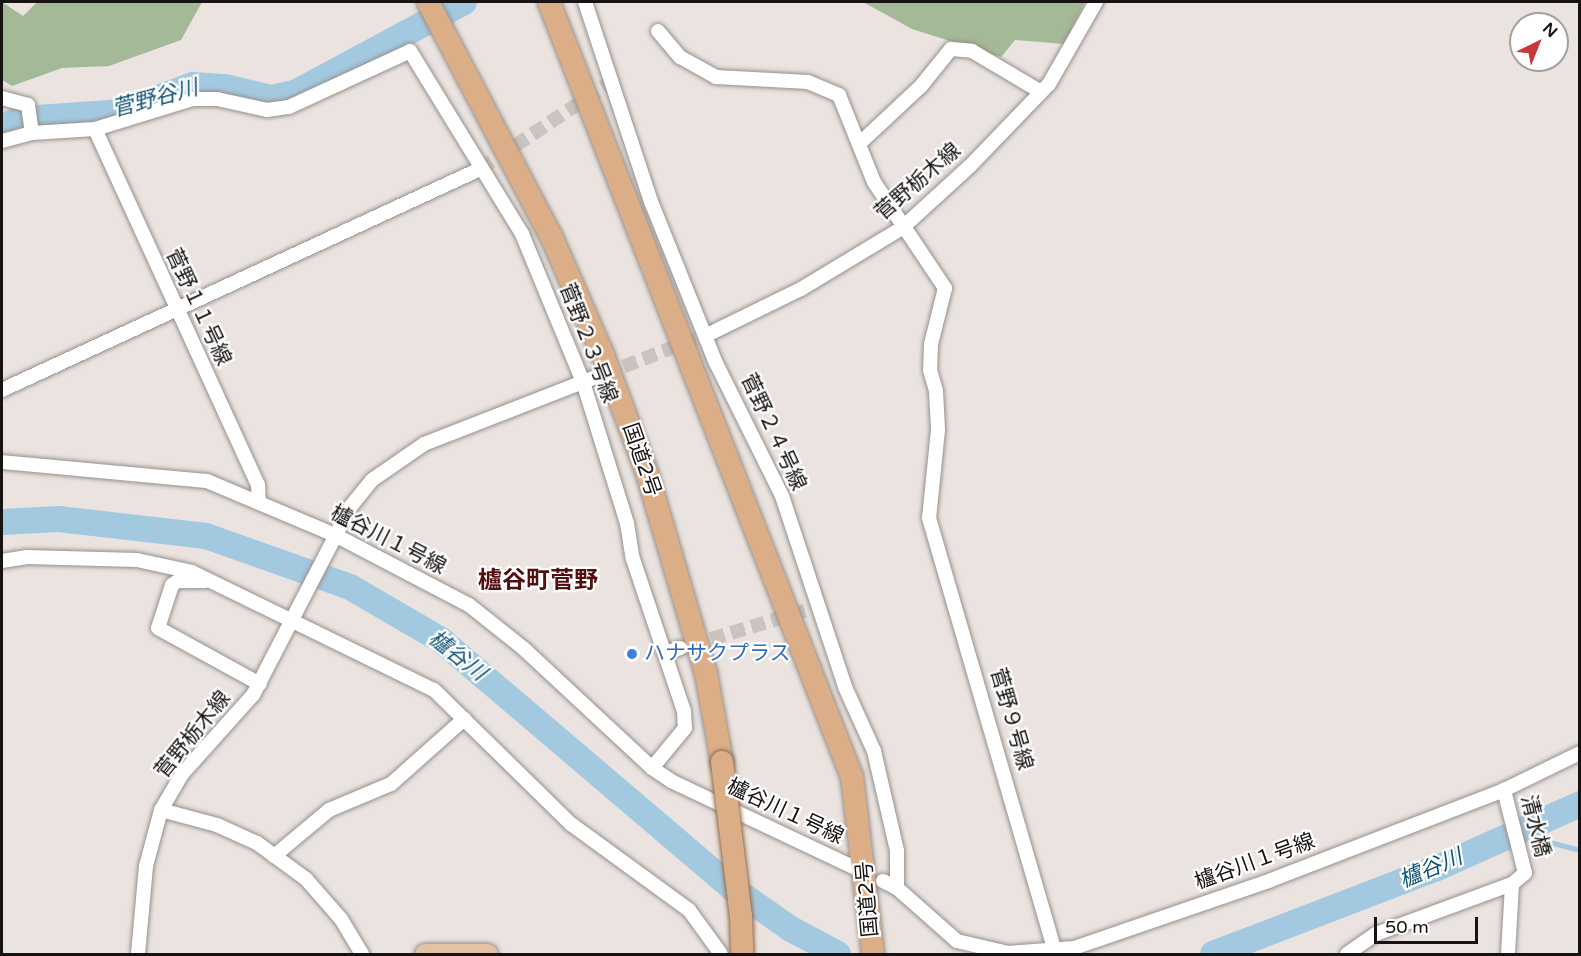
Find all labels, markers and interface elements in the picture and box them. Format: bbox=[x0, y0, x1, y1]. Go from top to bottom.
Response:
north arrow bbox=[1509, 12, 1569, 72]
text: N bbox=[1538, 19, 1561, 42]
water label: 菅野谷川 bbox=[109, 75, 201, 123]
street label: 菅野栃木線 bbox=[870, 138, 966, 226]
street label: 菅野１１号線 bbox=[160, 245, 236, 369]
street label: 菅野２３号線 bbox=[554, 280, 622, 406]
street label: 菅野２４号線 bbox=[735, 370, 811, 494]
street label: 国道2号 bbox=[617, 420, 665, 500]
street label: 櫨谷川１号線 bbox=[326, 500, 450, 580]
district label: 櫨谷町菅野 bbox=[478, 567, 598, 595]
water label: 櫨谷川 bbox=[423, 625, 491, 687]
place label: ハナサクプラス bbox=[644, 641, 791, 667]
marker: ハナサクプラス bbox=[625, 647, 639, 661]
street label: 菅野９号線 bbox=[984, 665, 1038, 773]
street label: 菅野栃木線 bbox=[150, 686, 236, 784]
street label: 櫨谷川１号線 bbox=[723, 774, 847, 850]
street label: 清水橋 bbox=[1515, 792, 1555, 860]
street label: 櫨谷川１号線 bbox=[1191, 829, 1319, 895]
water label: 櫨谷川 bbox=[1395, 844, 1467, 894]
street label: 国道2号 bbox=[852, 860, 884, 938]
scale bar bbox=[1377, 905, 1480, 943]
text: 50 m bbox=[1385, 916, 1429, 938]

